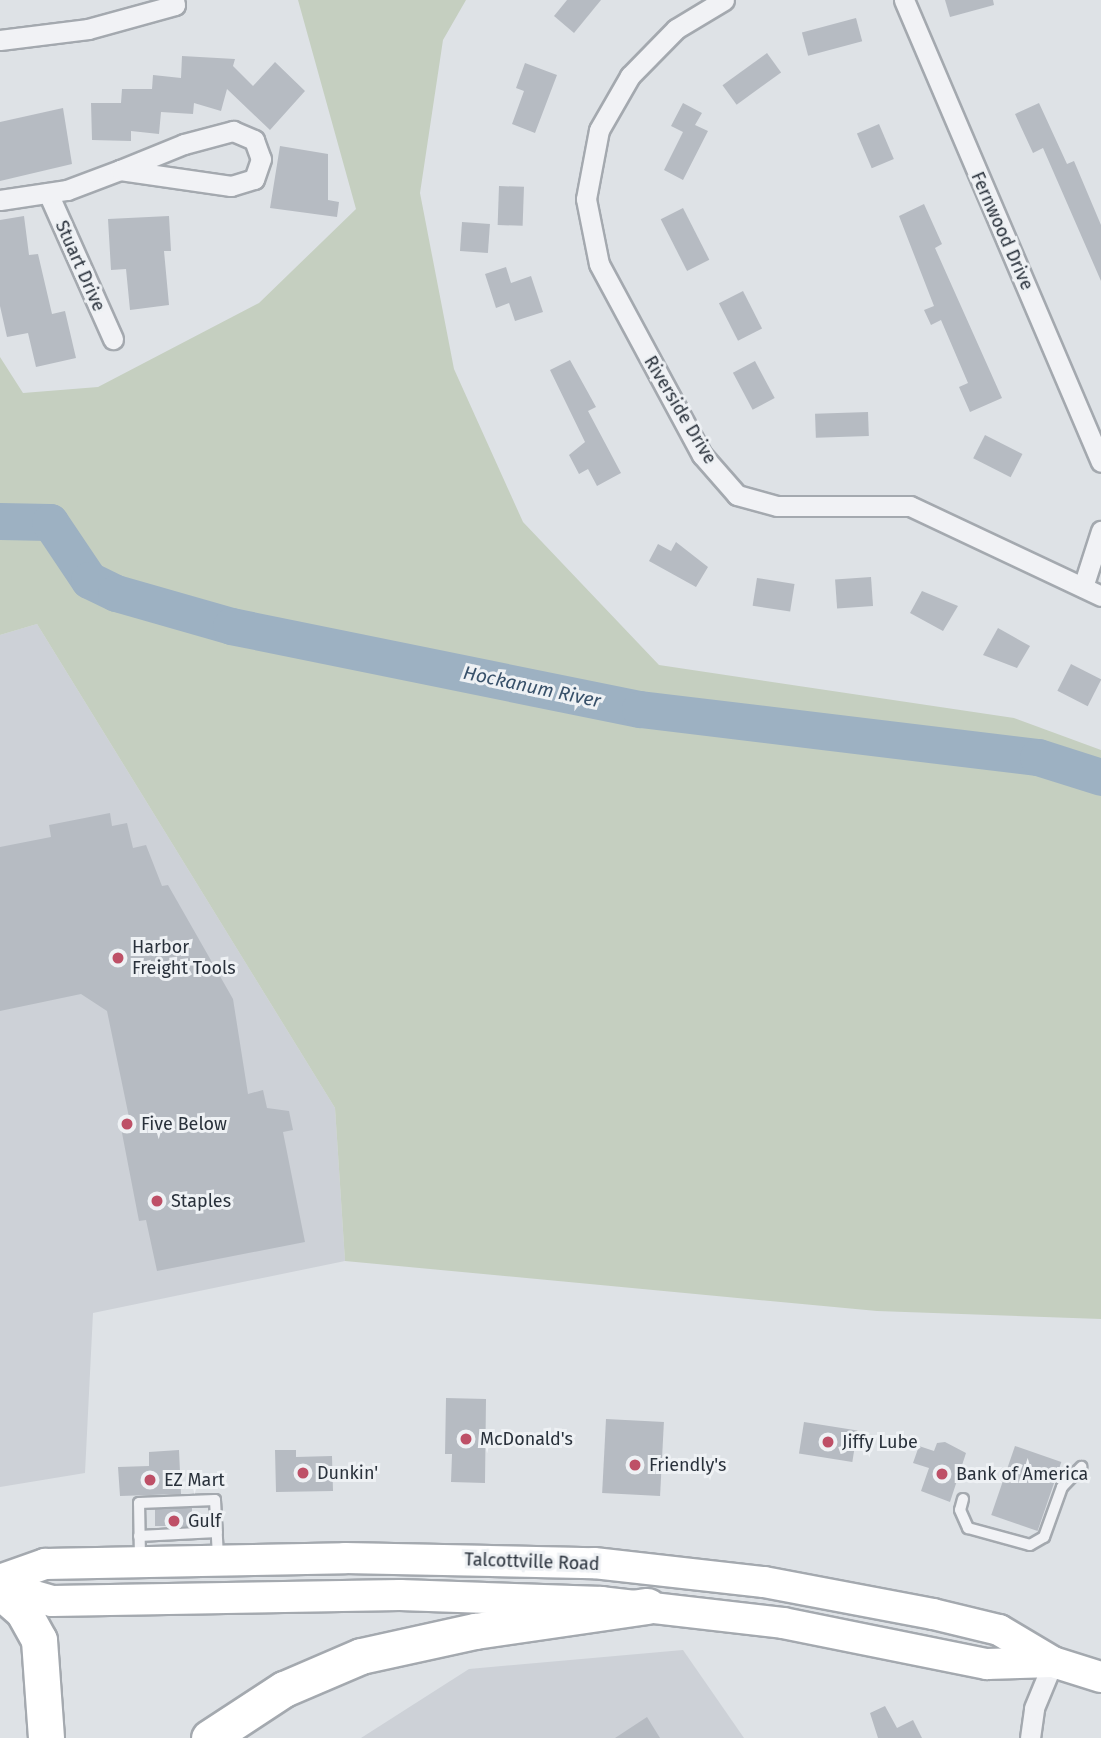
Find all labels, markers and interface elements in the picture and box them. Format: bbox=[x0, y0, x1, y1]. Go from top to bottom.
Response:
street label: Fernwood Drive bbox=[966, 169, 1038, 293]
street label: Stuart Drive bbox=[50, 217, 110, 315]
street label: Riverside Drive bbox=[639, 352, 721, 468]
water label: Hockanum River bbox=[461, 661, 603, 713]
place label: Harbor Freight Tools bbox=[132, 937, 236, 979]
marker: Harbor Freight Tools bbox=[110, 950, 126, 966]
place label: Five Below bbox=[141, 1113, 227, 1135]
marker: Five Below bbox=[119, 1116, 135, 1132]
place label: Staples bbox=[171, 1190, 231, 1212]
marker: Staples bbox=[149, 1193, 165, 1209]
place label: McDonald's bbox=[480, 1428, 573, 1450]
marker: McDonald's bbox=[458, 1431, 474, 1447]
place label: Jiffy Lube bbox=[842, 1431, 918, 1453]
marker: Jiffy Lube bbox=[820, 1434, 836, 1450]
place label: Friendly's bbox=[649, 1454, 726, 1476]
marker: Friendly's bbox=[627, 1457, 643, 1473]
place label: Dunkin' bbox=[317, 1462, 378, 1484]
place label: Bank of America bbox=[956, 1463, 1088, 1485]
marker: Dunkin' bbox=[295, 1465, 311, 1481]
marker: Bank of America bbox=[934, 1466, 950, 1482]
place label: EZ Mart bbox=[164, 1469, 225, 1491]
marker: EZ Mart bbox=[142, 1472, 158, 1488]
place label: Gulf bbox=[188, 1510, 221, 1532]
marker: Gulf bbox=[166, 1513, 182, 1529]
street label: Talcottville Road bbox=[464, 1549, 600, 1575]

